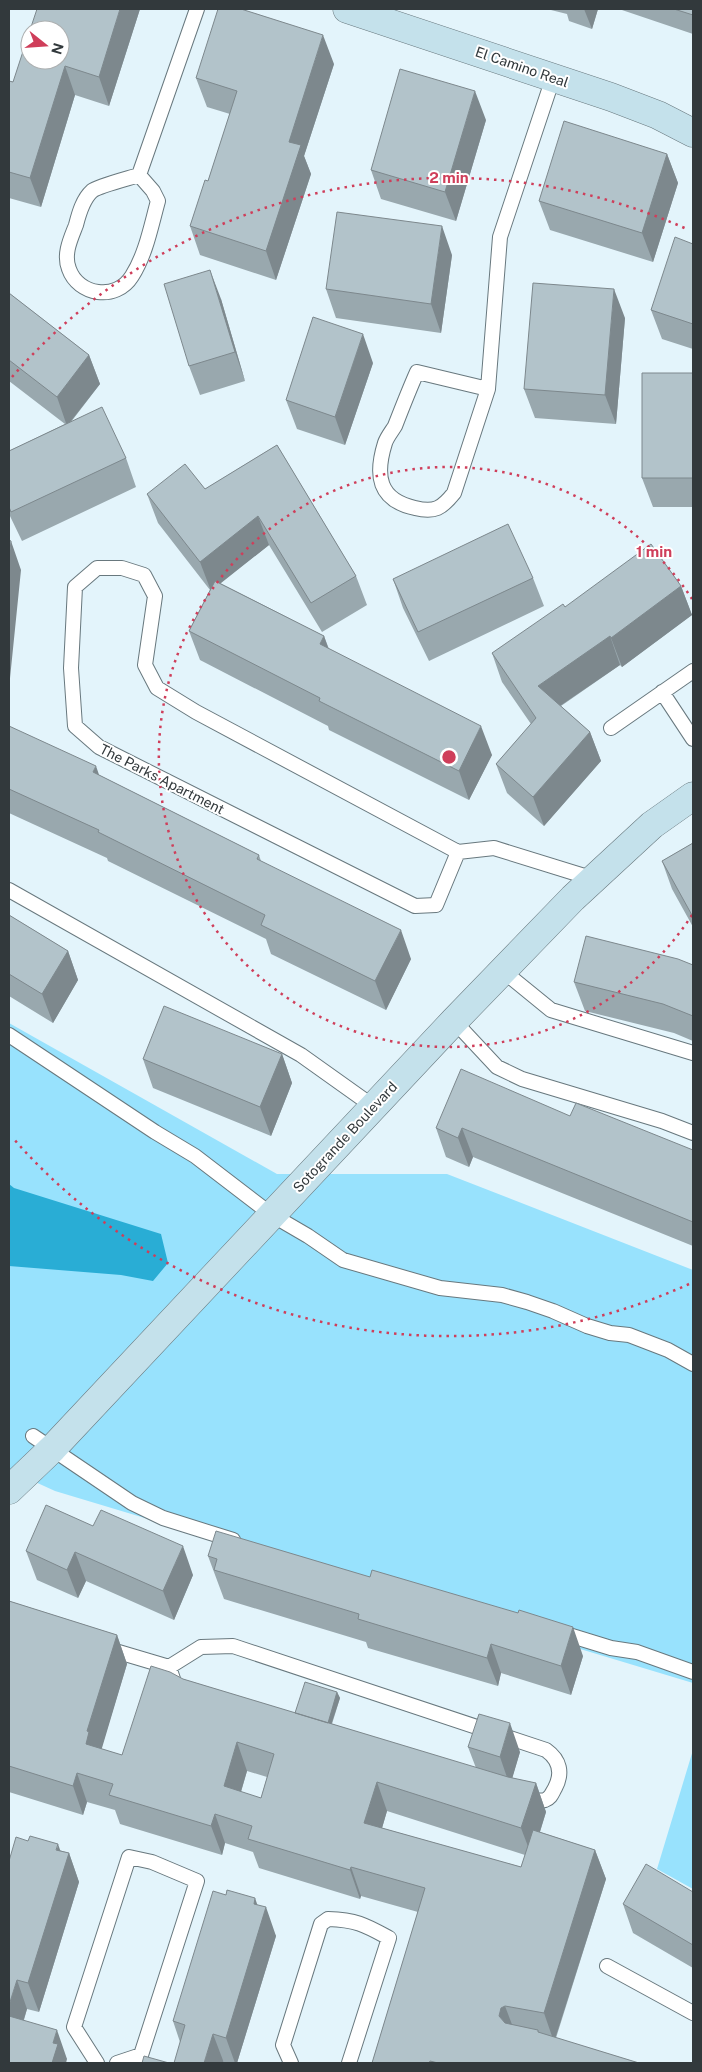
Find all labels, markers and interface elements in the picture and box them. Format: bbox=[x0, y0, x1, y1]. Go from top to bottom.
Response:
north arrow bbox=[20, 20, 70, 70]
text: N bbox=[48, 41, 67, 56]
street label: El Camino Real bbox=[473, 44, 571, 90]
text: 2 min bbox=[429, 169, 469, 186]
text: 1 min bbox=[636, 543, 672, 560]
street label: The Parks Apartment bbox=[97, 741, 227, 817]
centre of rings bbox=[440, 748, 458, 766]
street label: Sotogrande Boulevard bbox=[290, 1079, 400, 1195]

